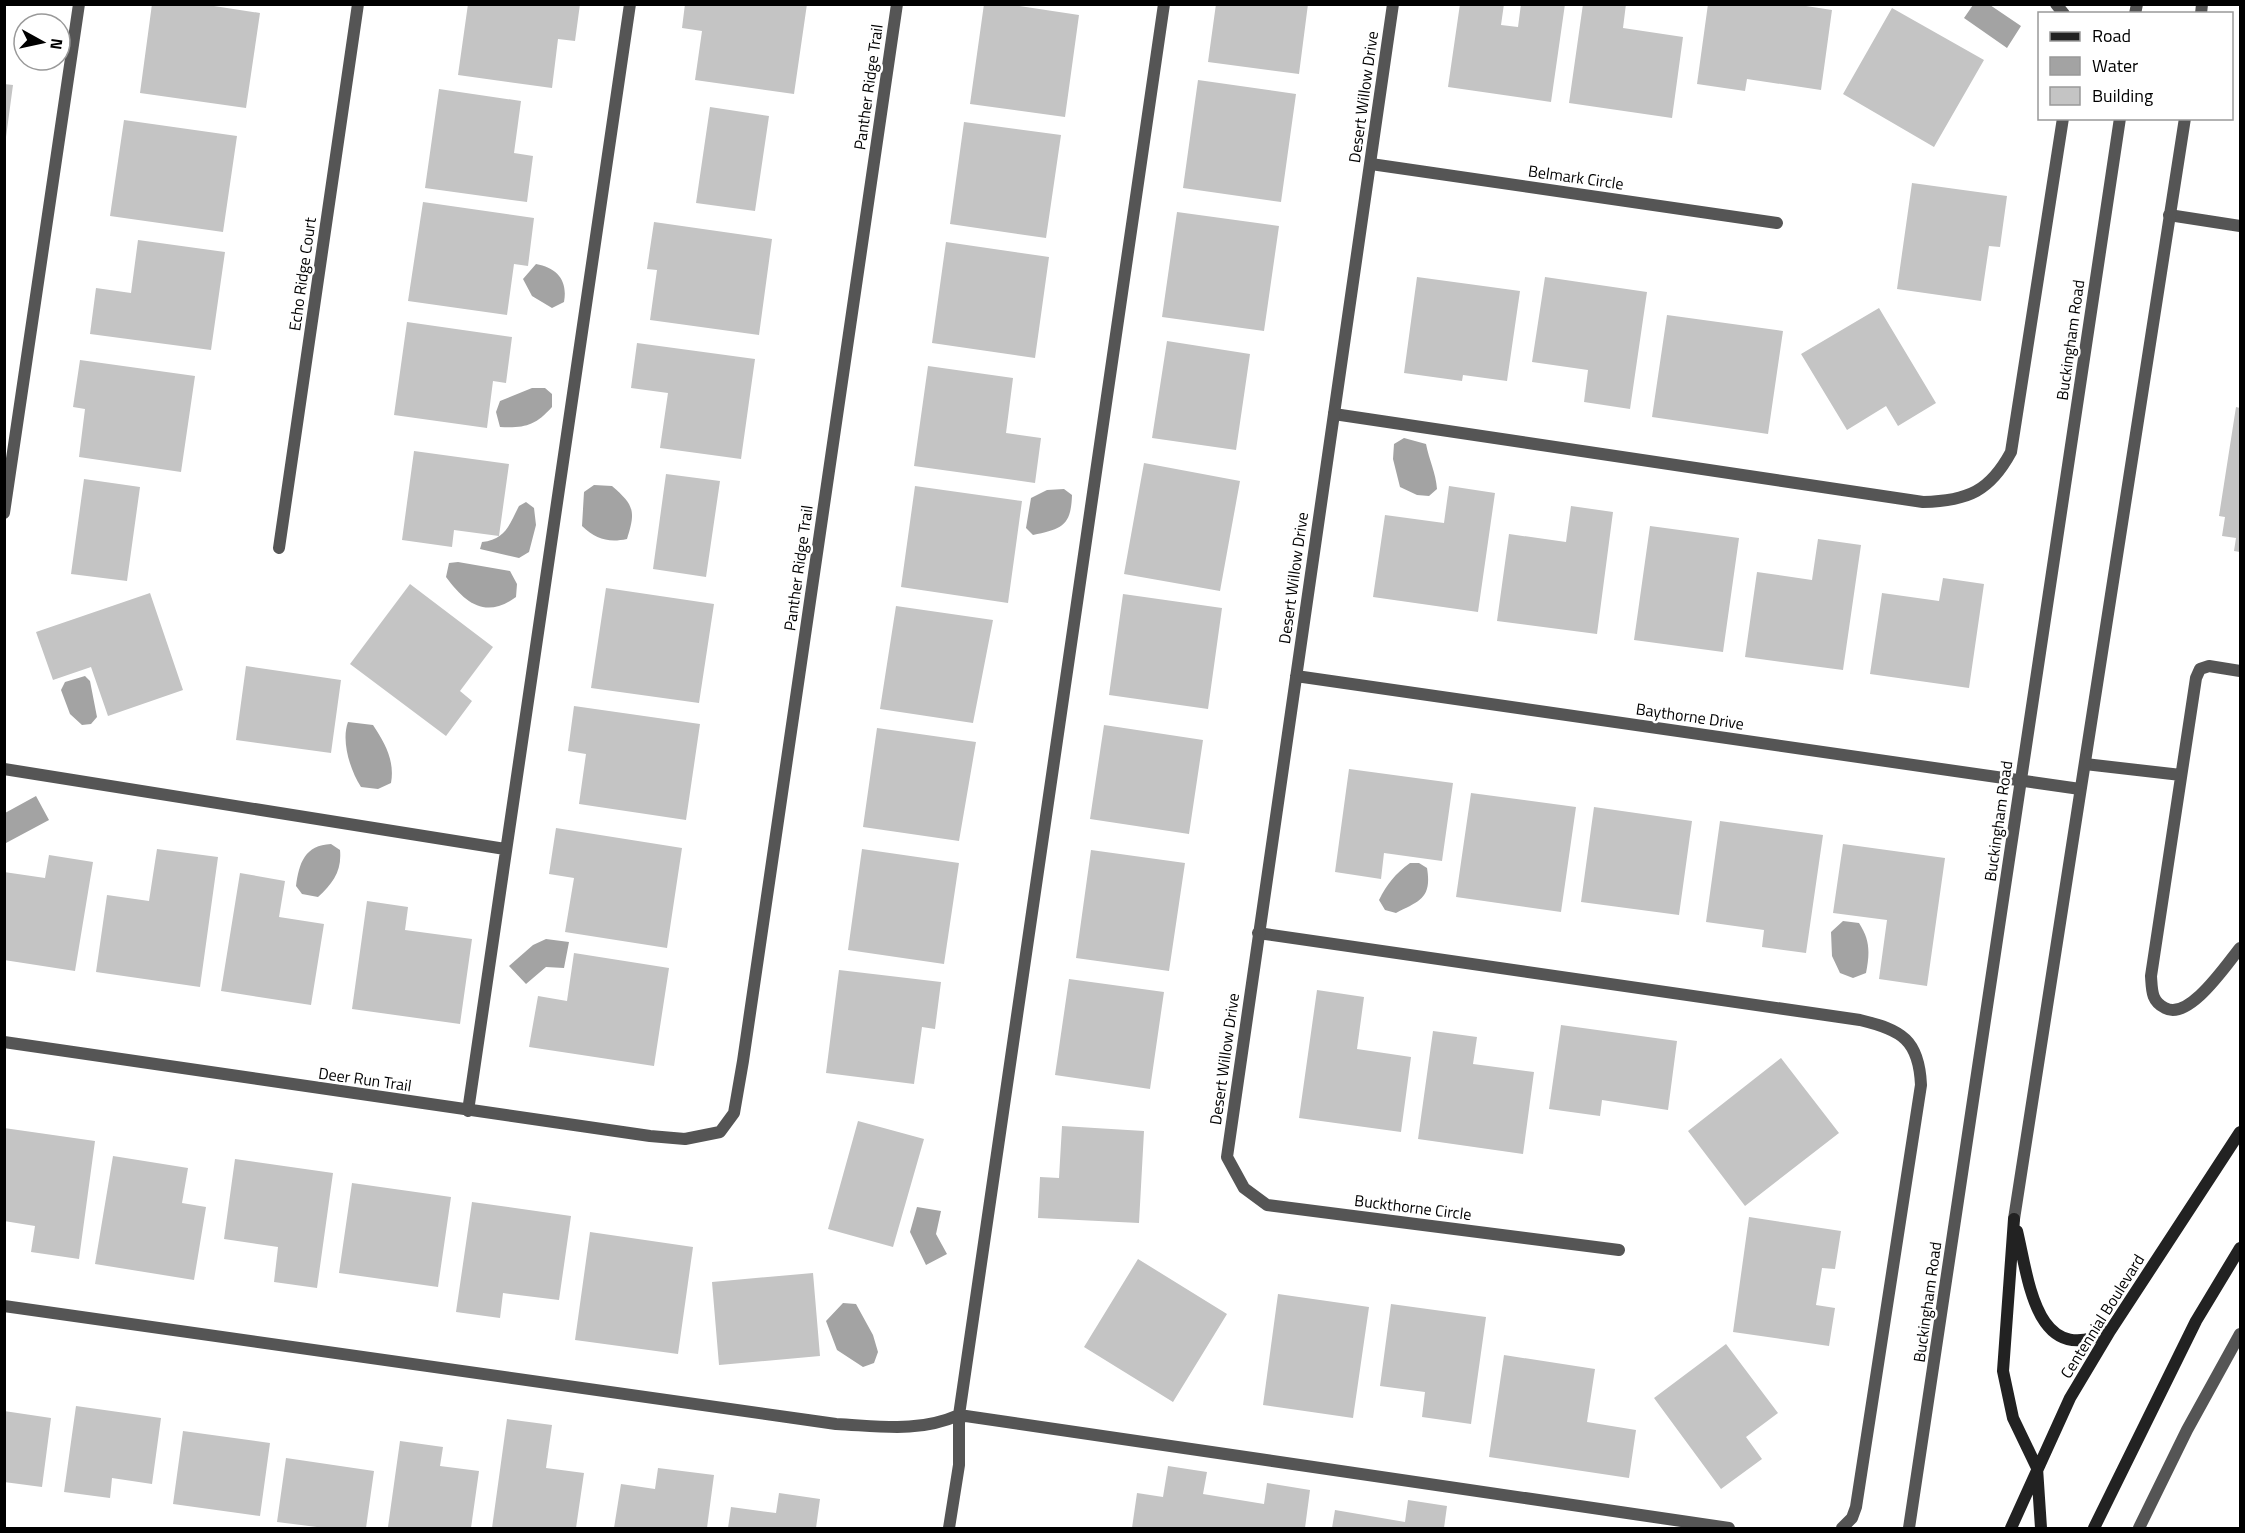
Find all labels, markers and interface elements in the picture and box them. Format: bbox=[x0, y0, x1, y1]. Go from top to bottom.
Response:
north arrow bbox=[12, 12, 72, 72]
legend bbox=[2038, 12, 2233, 120]
text: Road bbox=[2092, 22, 2131, 49]
street label: Panther Ridge Trail bbox=[847, 23, 889, 151]
street label: Desert Willow Drive bbox=[1342, 30, 1384, 164]
text: N bbox=[44, 37, 70, 51]
text: Water bbox=[2092, 52, 2138, 79]
text: Building bbox=[2092, 82, 2153, 109]
street label: Belmark Circle bbox=[1527, 158, 1625, 196]
street label: Echo Ridge Court bbox=[282, 215, 322, 332]
street label: Buckingham Road bbox=[2050, 278, 2090, 402]
street label: Panther Ridge Trail bbox=[777, 504, 819, 632]
street label: Desert Willow Drive bbox=[1272, 511, 1314, 645]
street label: Baythorne Drive bbox=[1634, 697, 1746, 735]
street label: Buckingham Road bbox=[1978, 759, 2018, 883]
street label: Desert Willow Drive bbox=[1203, 992, 1245, 1126]
street label: Deer Run Trail bbox=[317, 1061, 413, 1097]
street label: Buckthorne Circle bbox=[1353, 1188, 1473, 1226]
street label: Buckingham Road bbox=[1907, 1240, 1947, 1364]
street label: Centennial Boulevard bbox=[2054, 1249, 2150, 1383]

